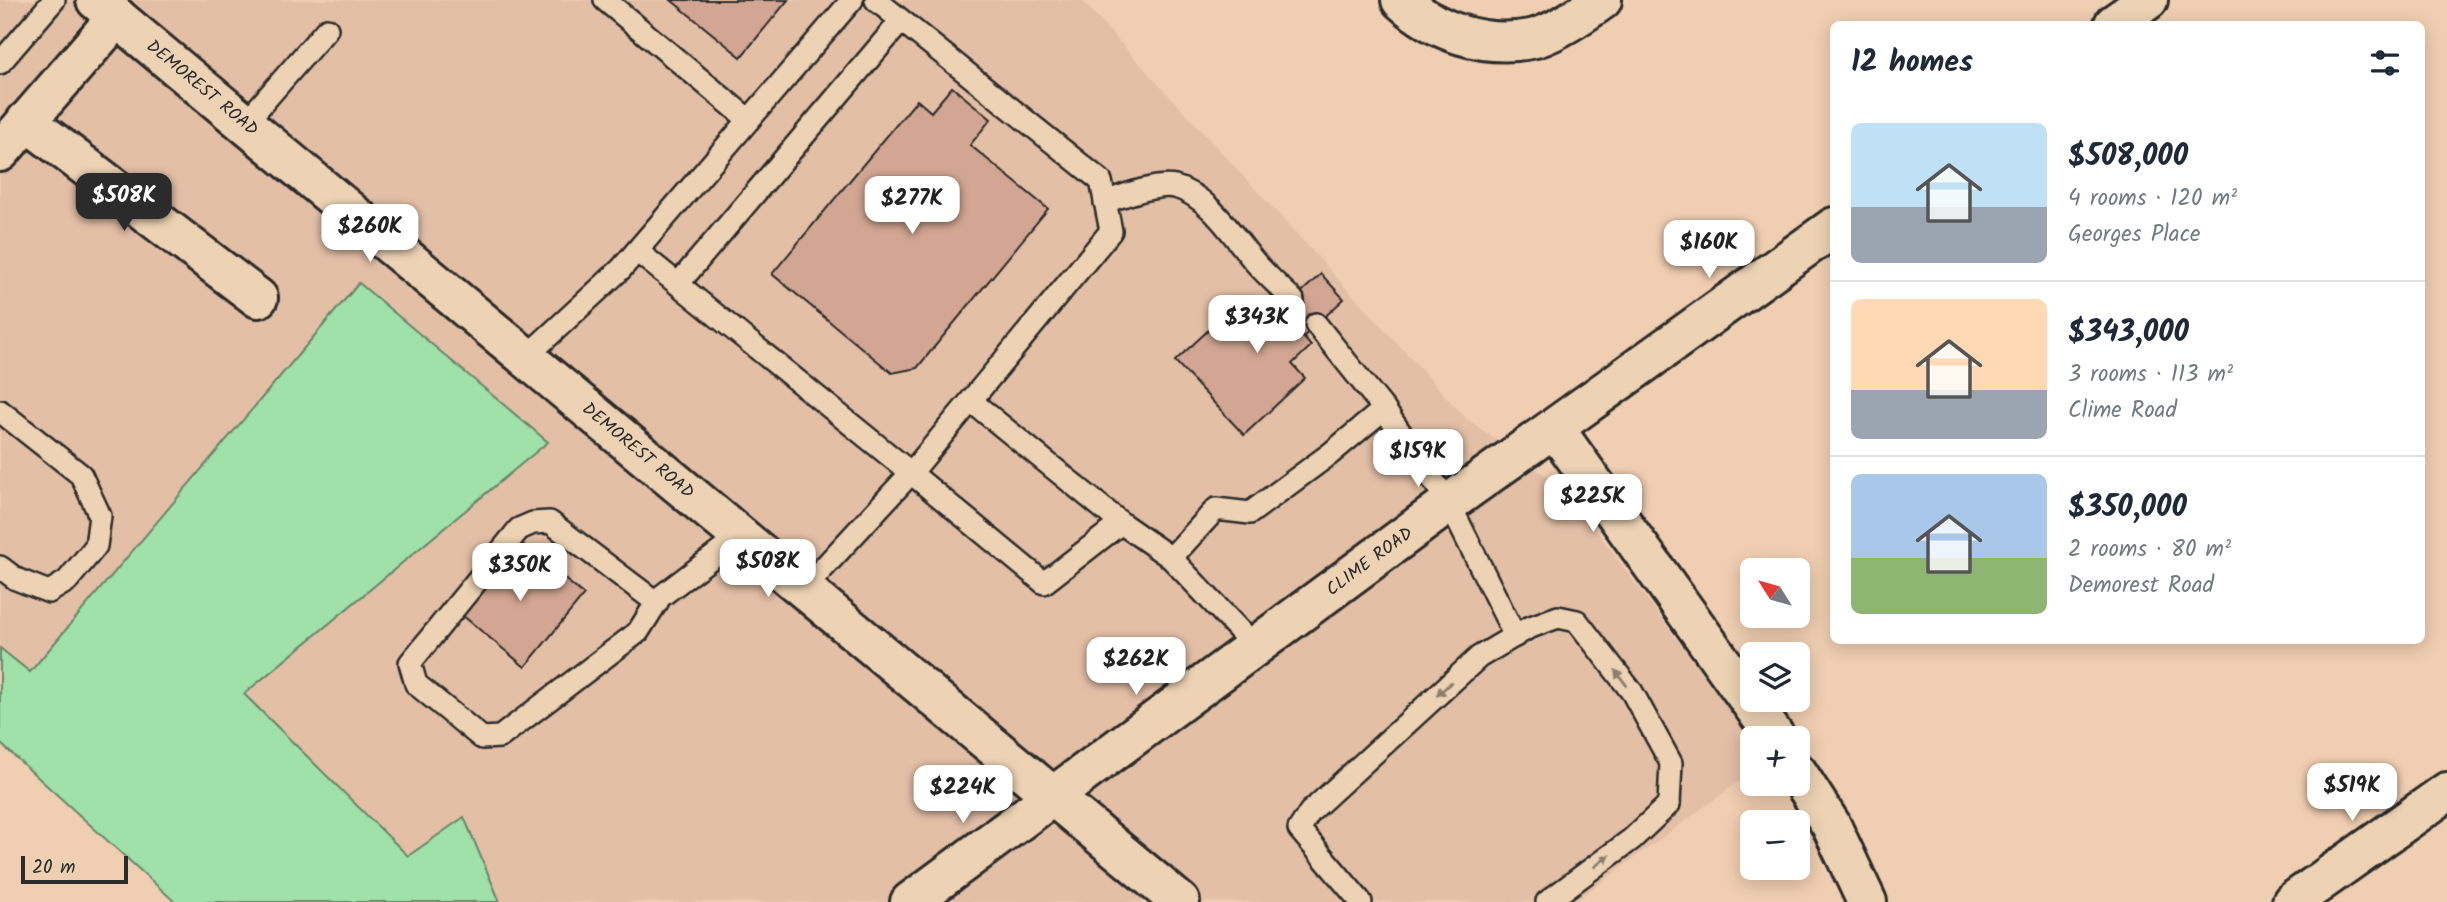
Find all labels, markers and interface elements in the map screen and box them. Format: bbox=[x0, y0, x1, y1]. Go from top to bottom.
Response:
street label: DEMOREST ROAD bbox=[139, 33, 265, 144]
text: 12 homes bbox=[1851, 39, 1973, 87]
icon: filters bbox=[2366, 44, 2404, 82]
text: $508,000 bbox=[2068, 133, 2188, 181]
icon: home bbox=[1907, 151, 1991, 235]
pin: $508K bbox=[75, 174, 173, 233]
pin: $277K bbox=[863, 176, 961, 236]
text: $508K bbox=[92, 178, 156, 214]
text: $277K bbox=[881, 181, 943, 217]
text: 4 rooms · 120 m² bbox=[2068, 181, 2237, 217]
pin: $260K bbox=[321, 204, 419, 264]
text: $260K bbox=[337, 209, 403, 245]
text: Georges Place bbox=[2068, 217, 2200, 253]
pin: $160K bbox=[1660, 220, 1758, 280]
text: $160K bbox=[1680, 225, 1738, 261]
pin: $343K bbox=[1208, 296, 1306, 355]
text: $343K bbox=[1224, 300, 1290, 336]
text: $343,000 bbox=[2068, 309, 2189, 357]
icon: home bbox=[1907, 327, 1991, 411]
text: 3 rooms · 113 m² bbox=[2068, 357, 2233, 393]
text: Clime Road bbox=[2068, 393, 2177, 429]
street label: DEMOREST ROAD bbox=[575, 395, 701, 507]
pin: $159K bbox=[1369, 430, 1467, 489]
text: $159K bbox=[1389, 434, 1447, 470]
pin: $225K bbox=[1544, 475, 1642, 534]
text: $225K bbox=[1560, 479, 1626, 515]
text: $350,000 bbox=[2068, 484, 2187, 532]
icon: home bbox=[1907, 502, 1991, 586]
street label: CLIME ROAD bbox=[1320, 519, 1420, 604]
text: 2 rooms · 80 m² bbox=[2068, 532, 2231, 568]
pin: $508K bbox=[719, 540, 817, 599]
pin: $350K bbox=[471, 544, 569, 603]
text: $508K bbox=[736, 544, 800, 580]
text: $350K bbox=[488, 548, 552, 584]
north arrow bbox=[1740, 558, 1810, 628]
map controls bbox=[1740, 558, 1810, 880]
text: Demorest Road bbox=[2068, 568, 2214, 604]
pin: $262K bbox=[1087, 638, 1185, 697]
text: $262K bbox=[1103, 642, 1169, 678]
button: layers bbox=[1740, 642, 1810, 712]
one-way arrow bbox=[1614, 669, 1628, 688]
one-way arrow bbox=[1436, 680, 1453, 696]
button: + bbox=[1740, 726, 1810, 796]
pin: $519K bbox=[2303, 764, 2401, 823]
pin: $224K bbox=[914, 766, 1012, 825]
text: $519K bbox=[2323, 768, 2381, 804]
text: $224K bbox=[930, 770, 996, 806]
button: − bbox=[1740, 810, 1810, 880]
scale bar bbox=[21, 853, 128, 885]
text: 20 m bbox=[32, 853, 75, 883]
one-way arrow bbox=[1593, 855, 1611, 869]

